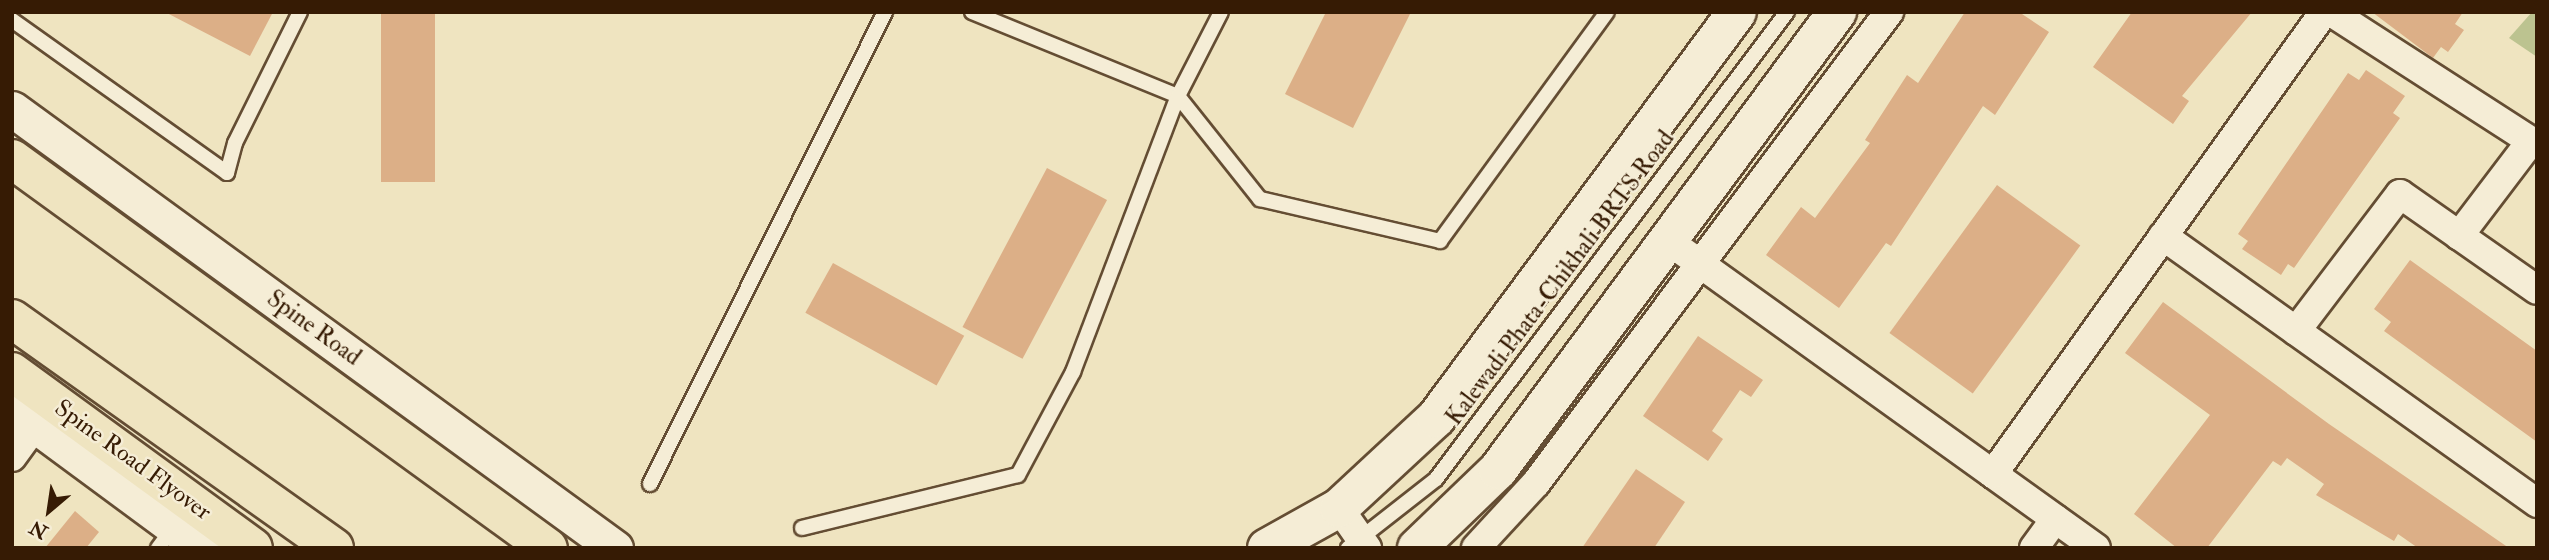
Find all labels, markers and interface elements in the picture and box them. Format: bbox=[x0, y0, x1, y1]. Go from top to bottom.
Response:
street label: Kalewadi Phata-Chikhali BRTS Road bbox=[1440, 125, 1680, 431]
street label: Spine Road bbox=[261, 284, 367, 372]
street label: Spine Road Flyover bbox=[49, 394, 217, 526]
north arrow bbox=[14, 476, 84, 546]
text: N bbox=[26, 515, 52, 544]

